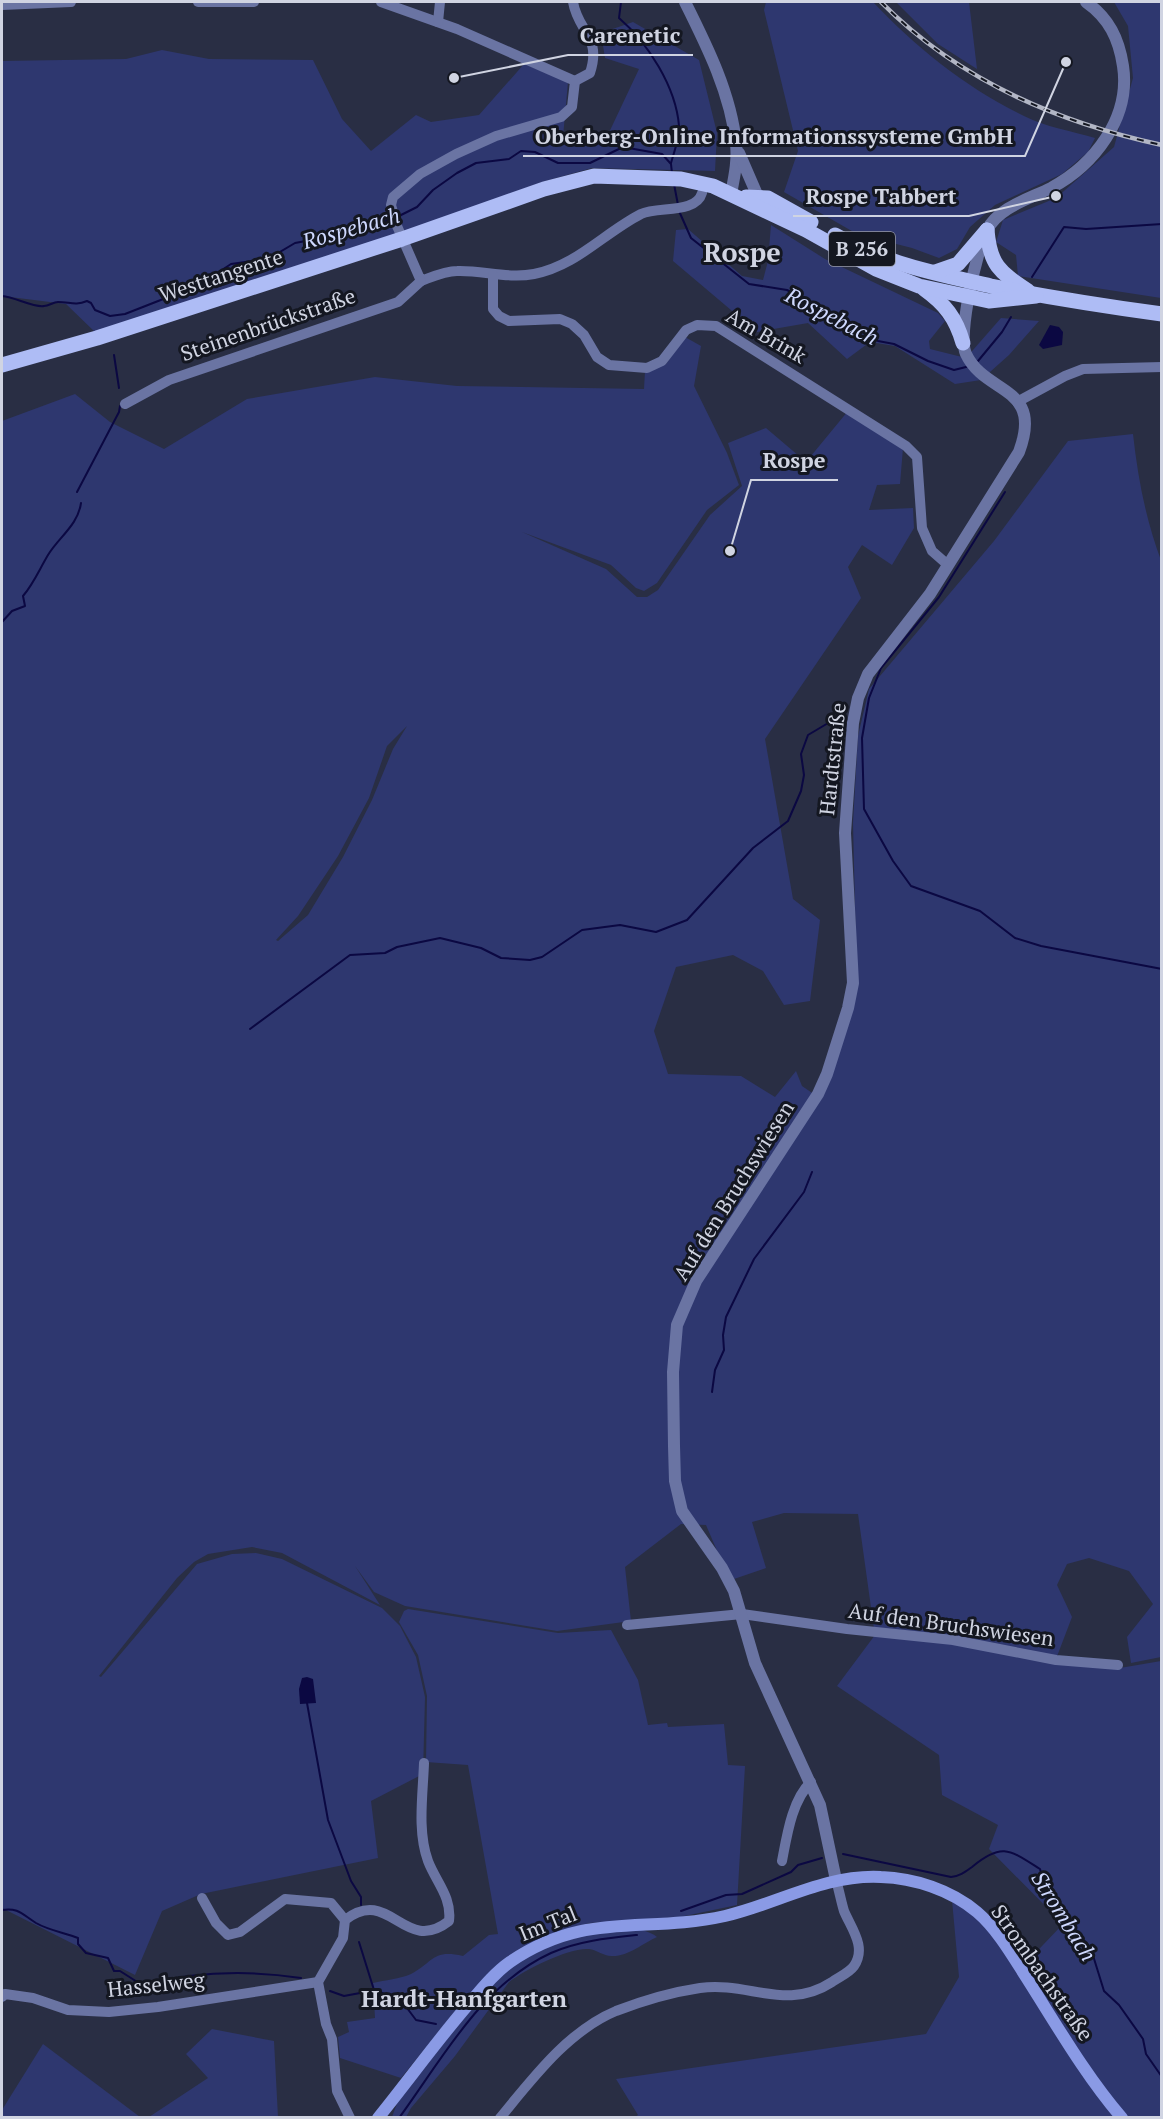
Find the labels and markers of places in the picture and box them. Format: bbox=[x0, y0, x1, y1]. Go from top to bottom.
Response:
callout: Carenetic bbox=[568, 15, 693, 55]
callout: Oberberg-Online Informationssysteme GmbH bbox=[523, 116, 1025, 156]
callout: Rospe Tabbert bbox=[793, 176, 969, 216]
callout: Rospe bbox=[751, 440, 838, 480]

